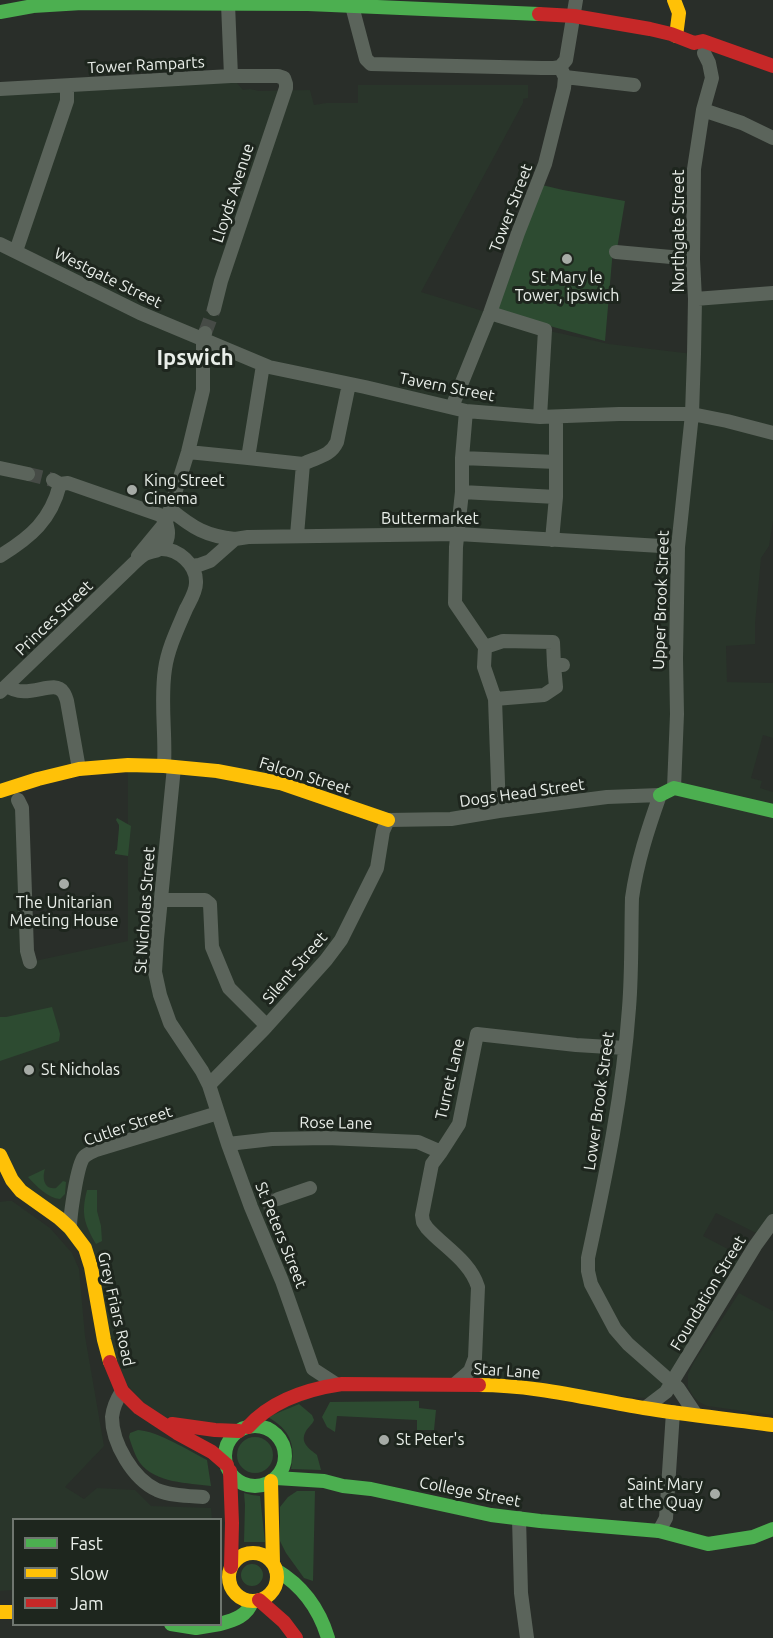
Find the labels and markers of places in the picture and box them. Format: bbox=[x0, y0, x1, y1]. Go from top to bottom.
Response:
marker: St Mary le Tower, ipswich bbox=[560, 252, 574, 266]
place label: St Mary le Tower, ipswich bbox=[515, 268, 619, 306]
place label: King Street Cinema bbox=[144, 471, 225, 509]
marker: King Street Cinema bbox=[125, 483, 139, 497]
marker: The Unitarian Meeting House bbox=[57, 877, 71, 891]
place label: The Unitarian Meeting House bbox=[9, 893, 119, 931]
place label: St Nicholas bbox=[41, 1060, 120, 1080]
marker: St Nicholas bbox=[22, 1063, 36, 1077]
place label: St Peter's bbox=[396, 1430, 464, 1450]
marker: St Peter's bbox=[377, 1433, 391, 1447]
place label: Saint Mary at the Quay bbox=[619, 1475, 703, 1513]
marker: Saint Mary at the Quay bbox=[708, 1487, 722, 1501]

